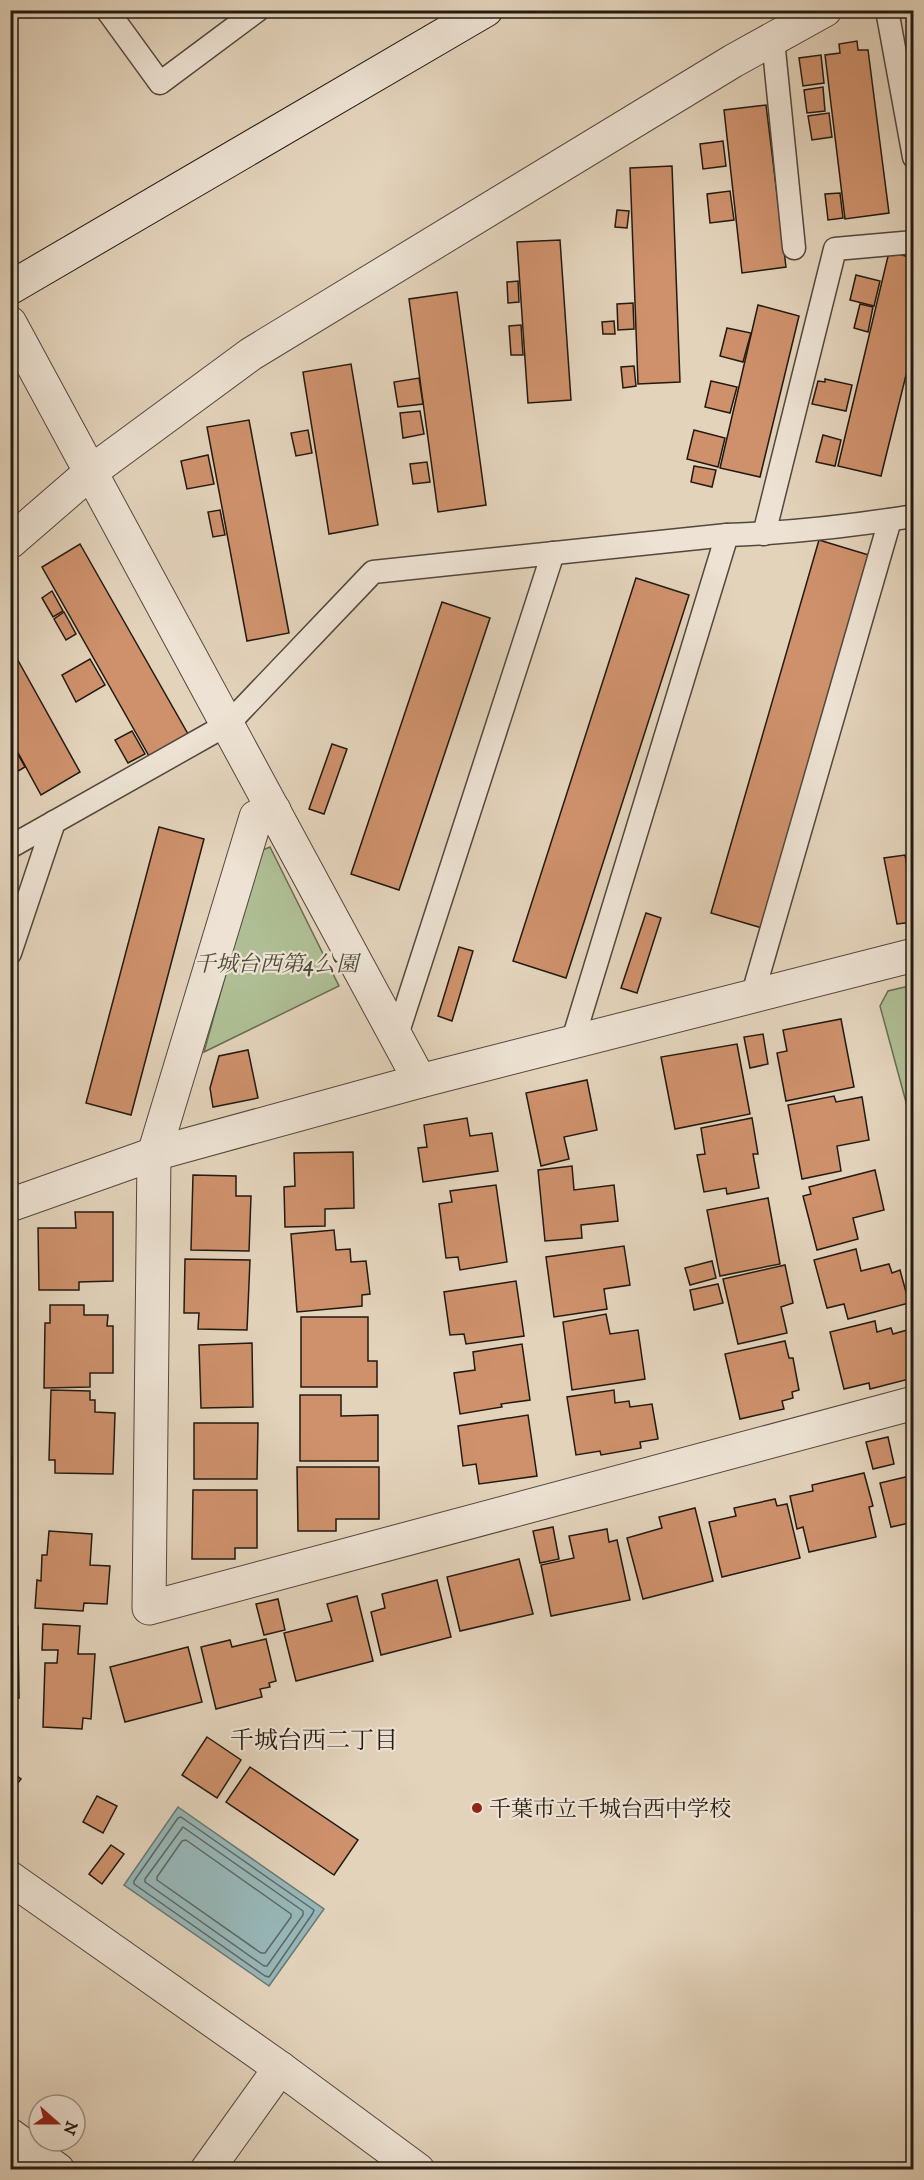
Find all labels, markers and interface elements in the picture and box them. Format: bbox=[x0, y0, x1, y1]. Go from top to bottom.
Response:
park label: 千城台西第4公園 bbox=[194, 951, 361, 978]
district label: 千城台西二丁目 bbox=[230, 1726, 398, 1756]
place label: 千葉市立千城台西中学校 bbox=[489, 1796, 731, 1823]
marker: 千葉市立千城台西中学校 bbox=[470, 1801, 484, 1815]
north arrow bbox=[27, 2093, 87, 2153]
text: N bbox=[58, 2118, 82, 2138]

